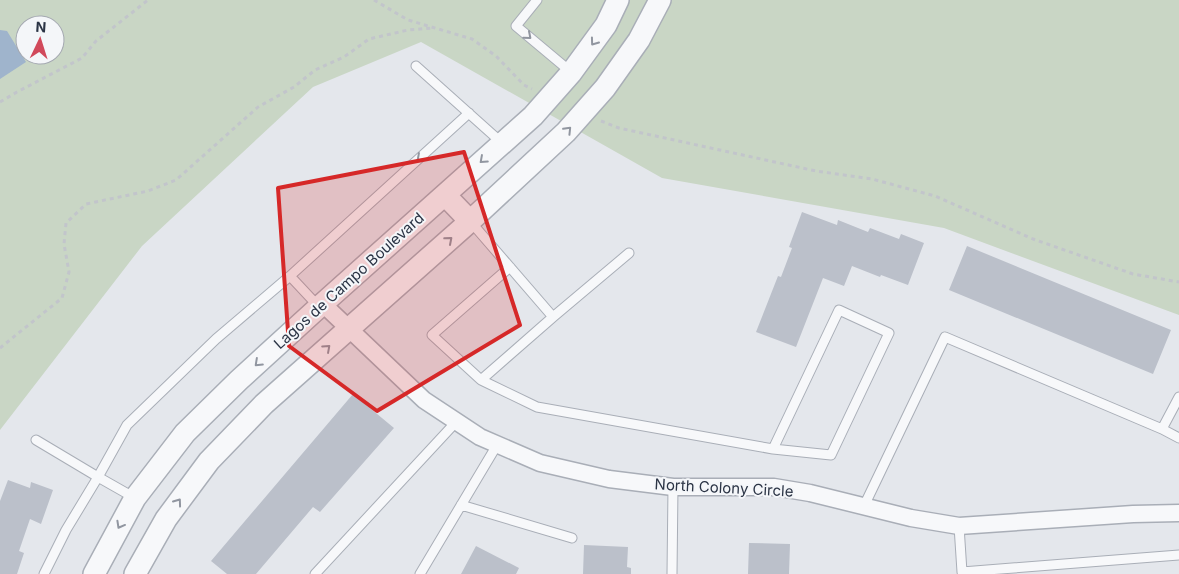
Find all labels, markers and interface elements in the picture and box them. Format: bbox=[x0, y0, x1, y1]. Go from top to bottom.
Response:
north arrow bbox=[15, 15, 65, 65]
text: N bbox=[35, 18, 47, 35]
one-way arrow bbox=[523, 30, 532, 39]
one-way arrow bbox=[591, 36, 599, 45]
one-way arrow bbox=[562, 127, 571, 136]
one-way arrow bbox=[416, 152, 425, 161]
one-way arrow bbox=[480, 154, 489, 163]
street label: Lagos de Campo Boulevard bbox=[270, 208, 428, 353]
one-way arrow bbox=[443, 237, 452, 246]
one-way arrow bbox=[321, 345, 330, 354]
one-way arrow bbox=[255, 357, 264, 366]
street label: North Colony Circle bbox=[654, 474, 794, 501]
one-way arrow bbox=[173, 499, 181, 508]
one-way arrow bbox=[116, 520, 126, 529]

